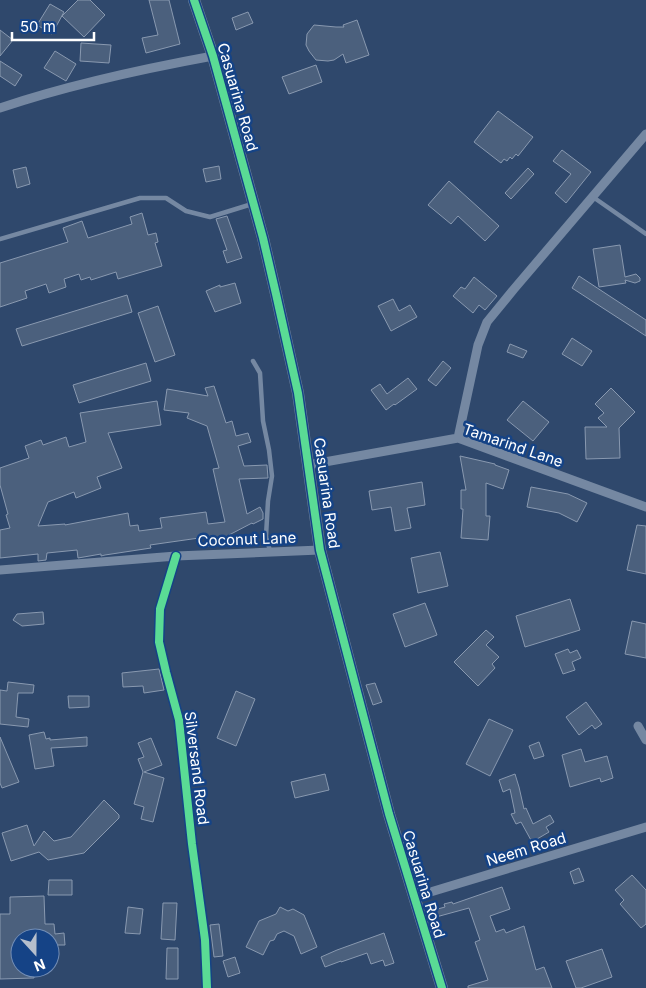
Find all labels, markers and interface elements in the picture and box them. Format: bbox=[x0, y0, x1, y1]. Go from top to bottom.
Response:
scale bar bbox=[12, 10, 95, 42]
text: 50 m bbox=[20, 17, 56, 36]
street label: Casuarina Road bbox=[213, 41, 263, 153]
street label: Tamarind Lane bbox=[460, 419, 566, 471]
street label: Casuarina Road bbox=[310, 436, 344, 550]
street label: Coconut Lane bbox=[197, 528, 297, 550]
street label: Silversand Road bbox=[181, 710, 213, 826]
street label: Casuarina Road bbox=[399, 828, 449, 940]
street label: Neem Road bbox=[484, 828, 568, 870]
north arrow bbox=[10, 928, 60, 978]
text: N bbox=[32, 956, 48, 975]

